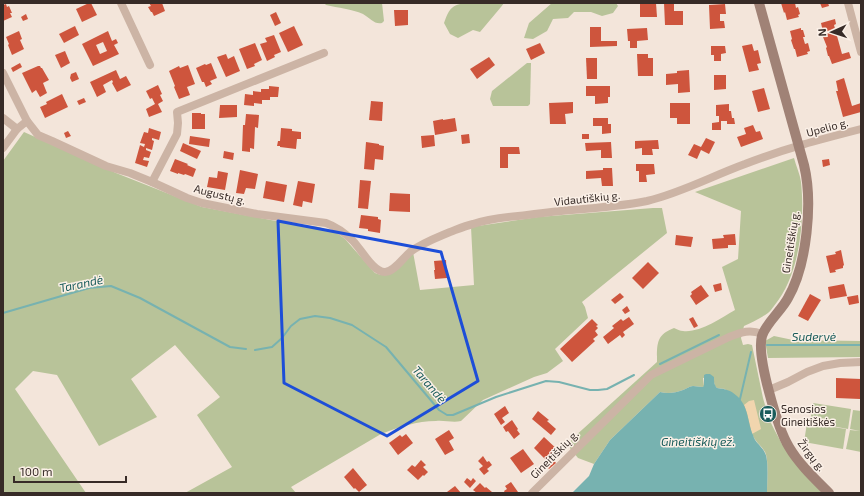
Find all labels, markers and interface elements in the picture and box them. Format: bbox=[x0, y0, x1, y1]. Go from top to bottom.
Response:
north arrow bbox=[812, 12, 852, 52]
text: N bbox=[815, 28, 828, 37]
street label: Upelio g. bbox=[805, 115, 849, 139]
street label: Augustų g. bbox=[193, 181, 247, 207]
street label: Vidautiškių g. bbox=[553, 188, 621, 208]
street label: Gineitiškių g. bbox=[779, 210, 801, 274]
water label: Tarandė bbox=[58, 271, 105, 294]
water label: Sudervė bbox=[792, 329, 837, 343]
water label: Tarandė bbox=[410, 363, 450, 406]
place label: Senosios Gineitiškės bbox=[781, 402, 836, 428]
bus stop icon: Senosios Gineitiškės bbox=[758, 404, 778, 424]
street label: Gineitiškių g. bbox=[527, 427, 581, 481]
water label: Gineitiškių ež. bbox=[661, 434, 735, 448]
street label: Žirgų g. bbox=[796, 436, 828, 474]
scale bar bbox=[14, 458, 126, 484]
text: 100 m bbox=[20, 464, 52, 478]

